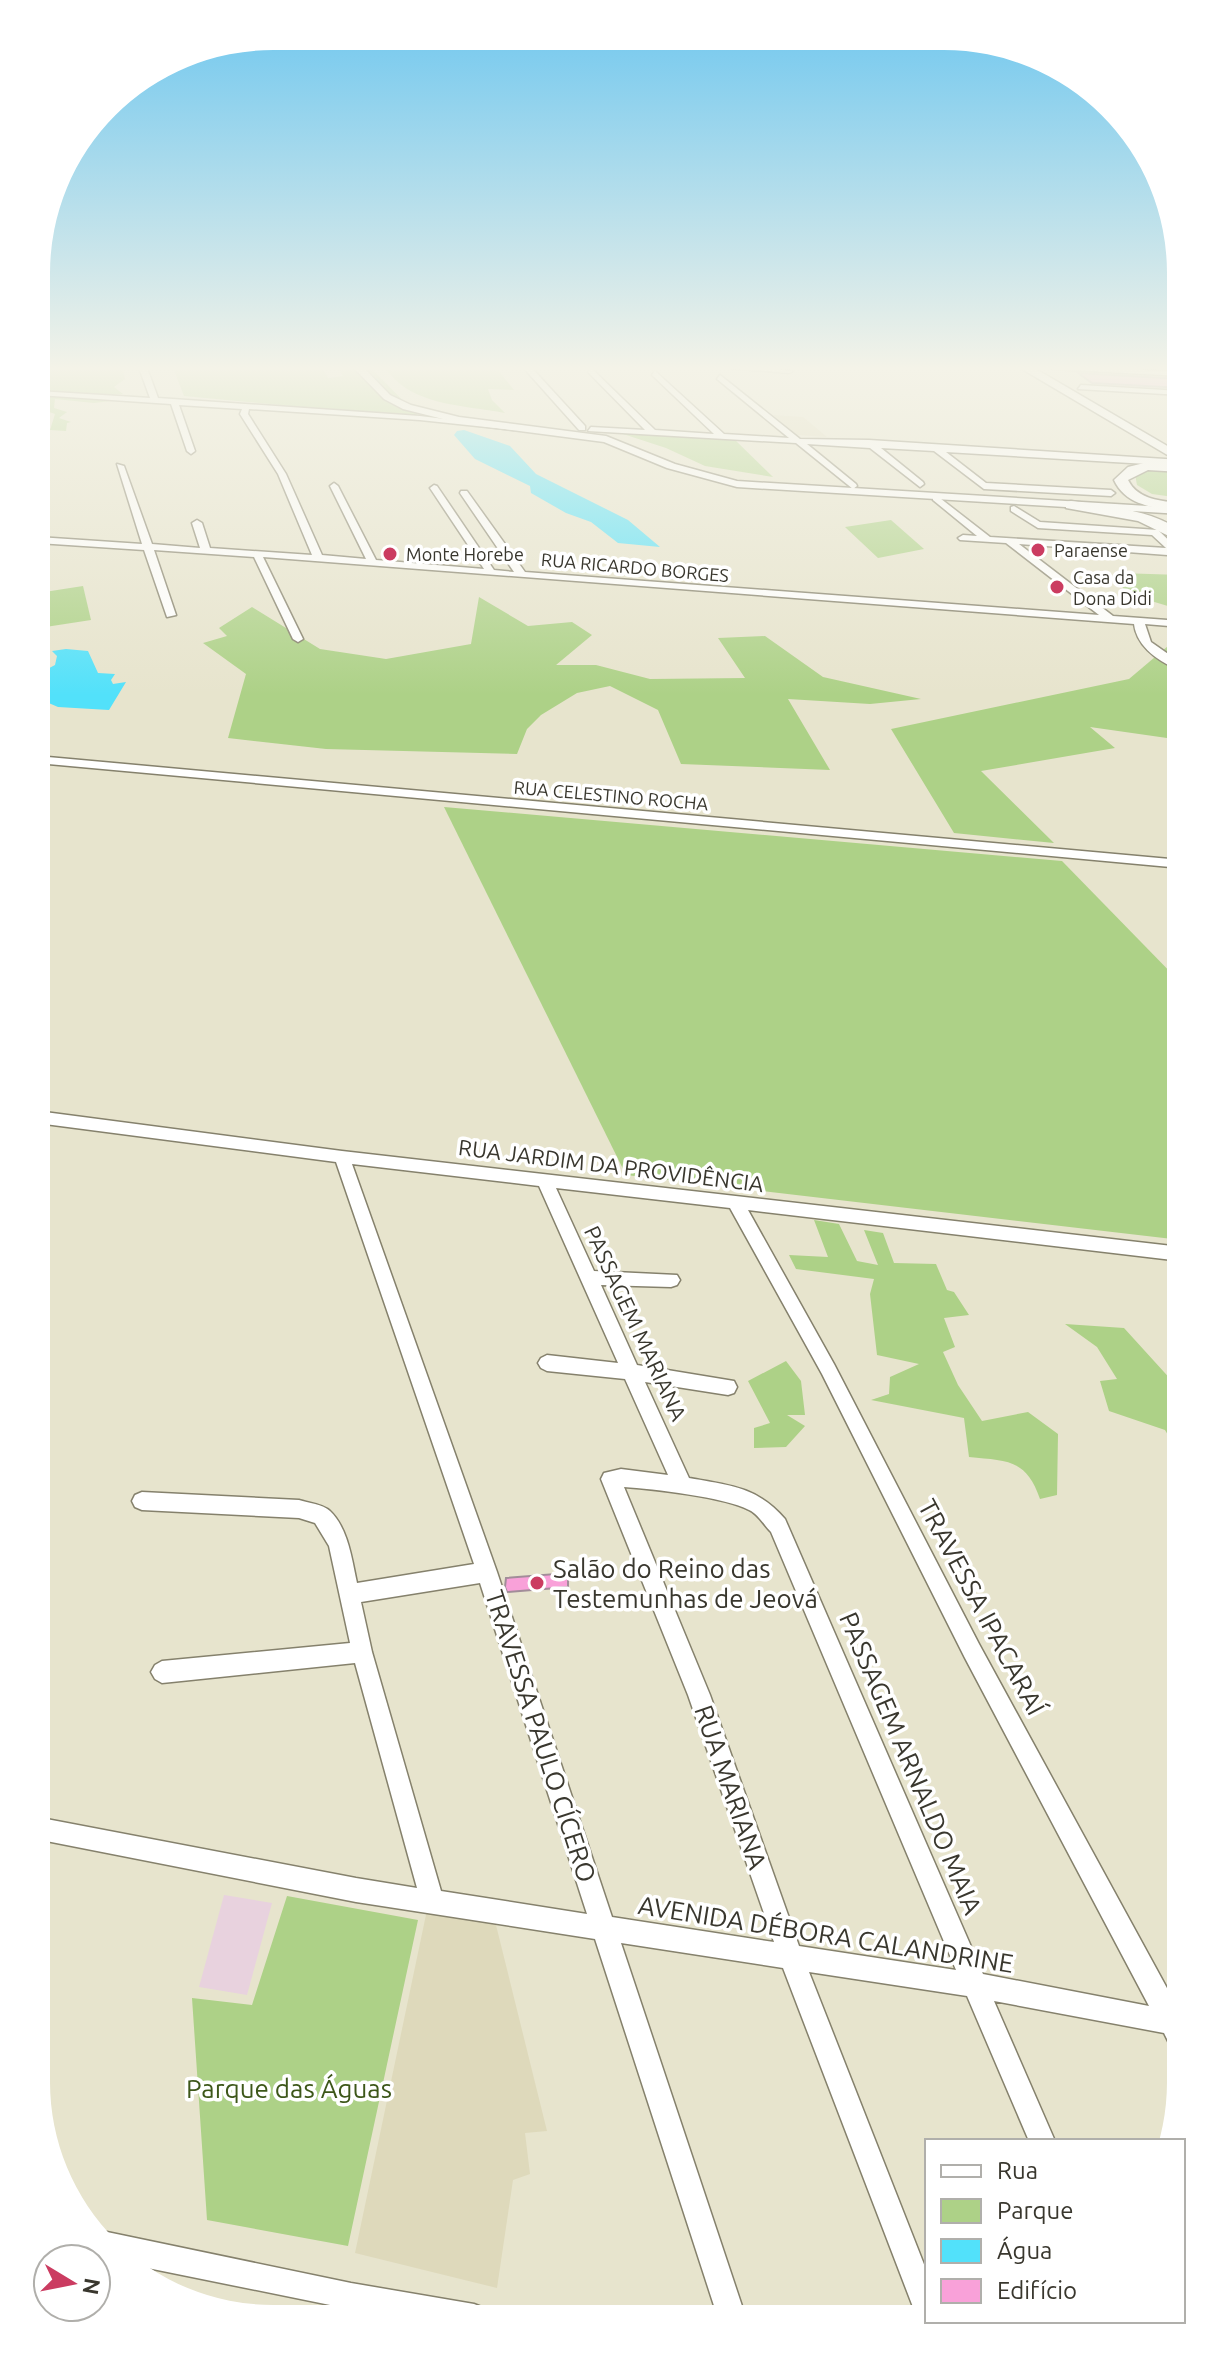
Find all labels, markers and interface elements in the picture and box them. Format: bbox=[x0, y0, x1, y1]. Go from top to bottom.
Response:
place label: Paraense bbox=[1054, 540, 1128, 560]
marker: Paraense bbox=[1029, 541, 1047, 559]
place label: Monte Horebe bbox=[406, 544, 524, 564]
marker: Monte Horebe bbox=[381, 545, 399, 563]
street label: RUA RICARDO BORGES bbox=[540, 549, 730, 585]
place label: Casa da Dona Didi bbox=[1073, 567, 1152, 608]
marker: Casa da Dona Didi bbox=[1048, 578, 1066, 596]
street label: RUA CELESTINO ROCHA bbox=[513, 777, 709, 813]
street label: RUA JARDIM DA PROVIDÊNCIA bbox=[457, 1133, 766, 1196]
street label: PASSAGEM MARIANA bbox=[580, 1222, 692, 1425]
street label: TRAVESSA IPACARAÍ bbox=[913, 1494, 1052, 1720]
place label: Salão do Reino das Testemunhas de Jeová bbox=[553, 1554, 818, 1613]
marker: Salão do Reino das Testemunhas de Jeová bbox=[528, 1574, 546, 1592]
street label: TRAVESSA PAULO CÍCERO bbox=[480, 1586, 603, 1886]
street label: PASSAGEM ARNALDO MAIA bbox=[834, 1608, 988, 1919]
street label: RUA MARIANA bbox=[689, 1701, 773, 1873]
street label: AVENIDA DÉBORA CALANDRINE bbox=[636, 1889, 1016, 1978]
park label: Parque das Águas bbox=[186, 2073, 392, 2103]
legend bbox=[925, 2139, 1185, 2323]
text: Rua bbox=[997, 2157, 1038, 2184]
text: Parque bbox=[997, 2197, 1074, 2224]
text: Água bbox=[997, 2236, 1052, 2264]
north arrow bbox=[32, 2243, 112, 2323]
text: N bbox=[78, 2276, 106, 2297]
text: Edifício bbox=[997, 2277, 1077, 2304]

